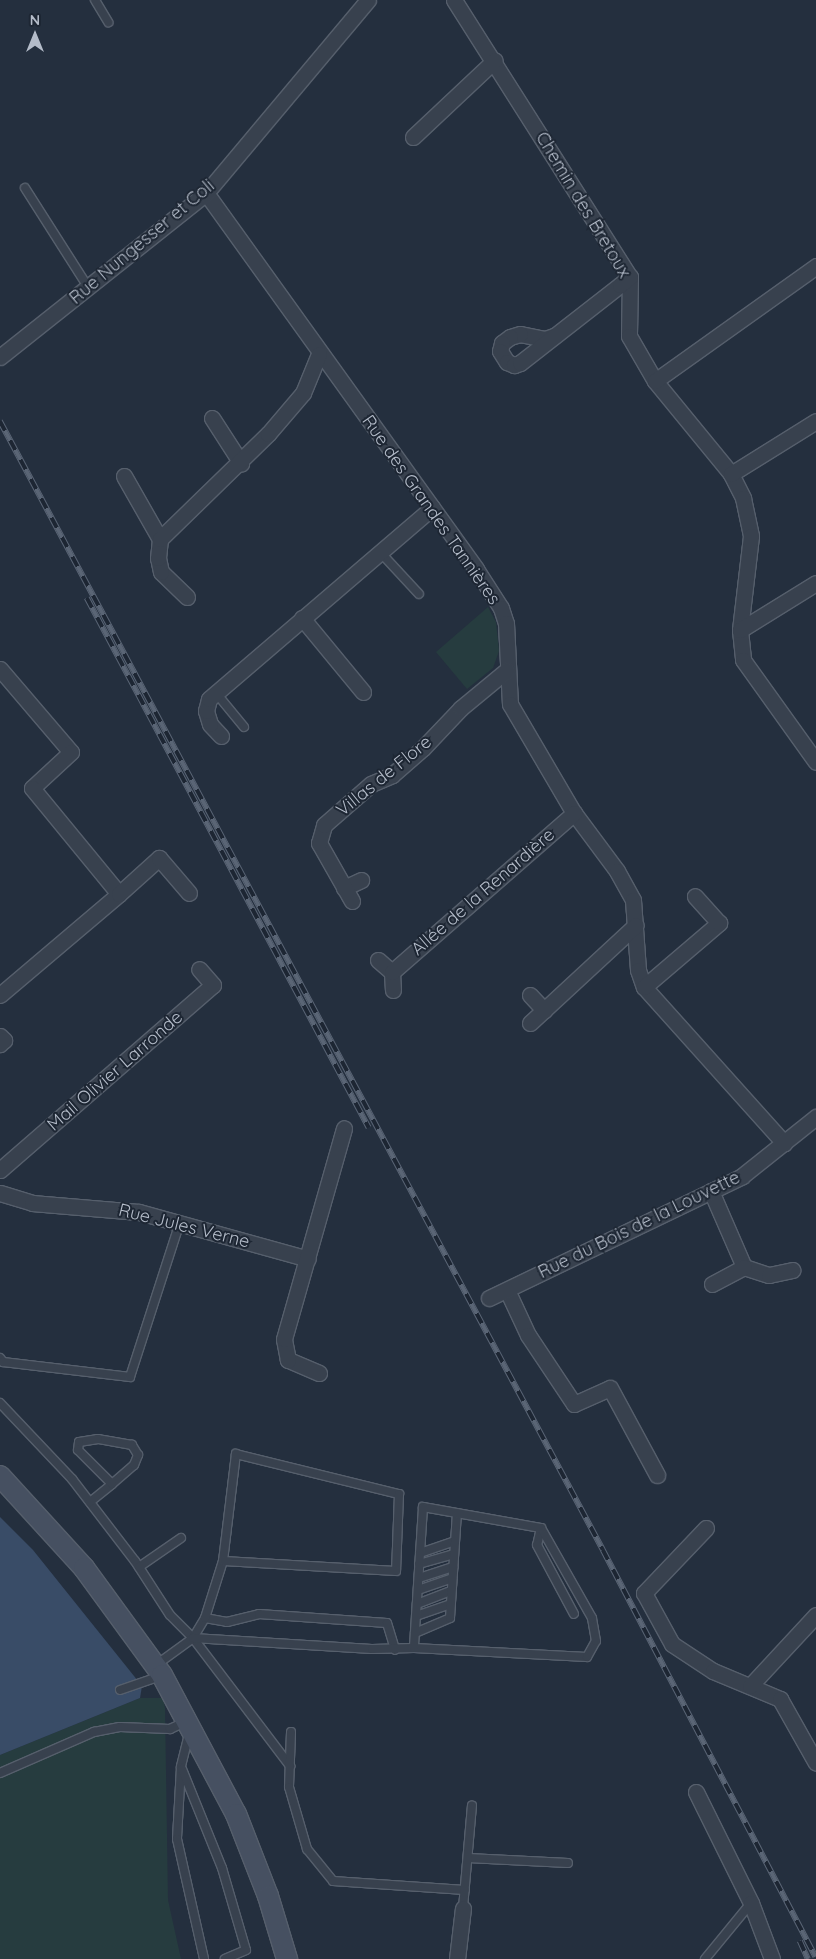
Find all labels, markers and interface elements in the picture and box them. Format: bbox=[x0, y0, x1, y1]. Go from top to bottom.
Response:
north arrow bbox=[10, 10, 60, 60]
text: N bbox=[30, 11, 40, 29]
street label: Chemin des Bretoux bbox=[531, 128, 635, 282]
street label: Rue Nungesser et Coli bbox=[65, 175, 219, 309]
street label: Rue des Grandes Tannières bbox=[357, 411, 505, 609]
street label: Villas de Flore bbox=[332, 731, 436, 821]
street label: Allée de la Renardière bbox=[407, 824, 559, 960]
street label: Mail Olivier Larronde bbox=[43, 1006, 187, 1136]
street label: Rue du Bois de la Louvette bbox=[535, 1167, 743, 1283]
street label: Rue Jules Verne bbox=[116, 1199, 252, 1253]

